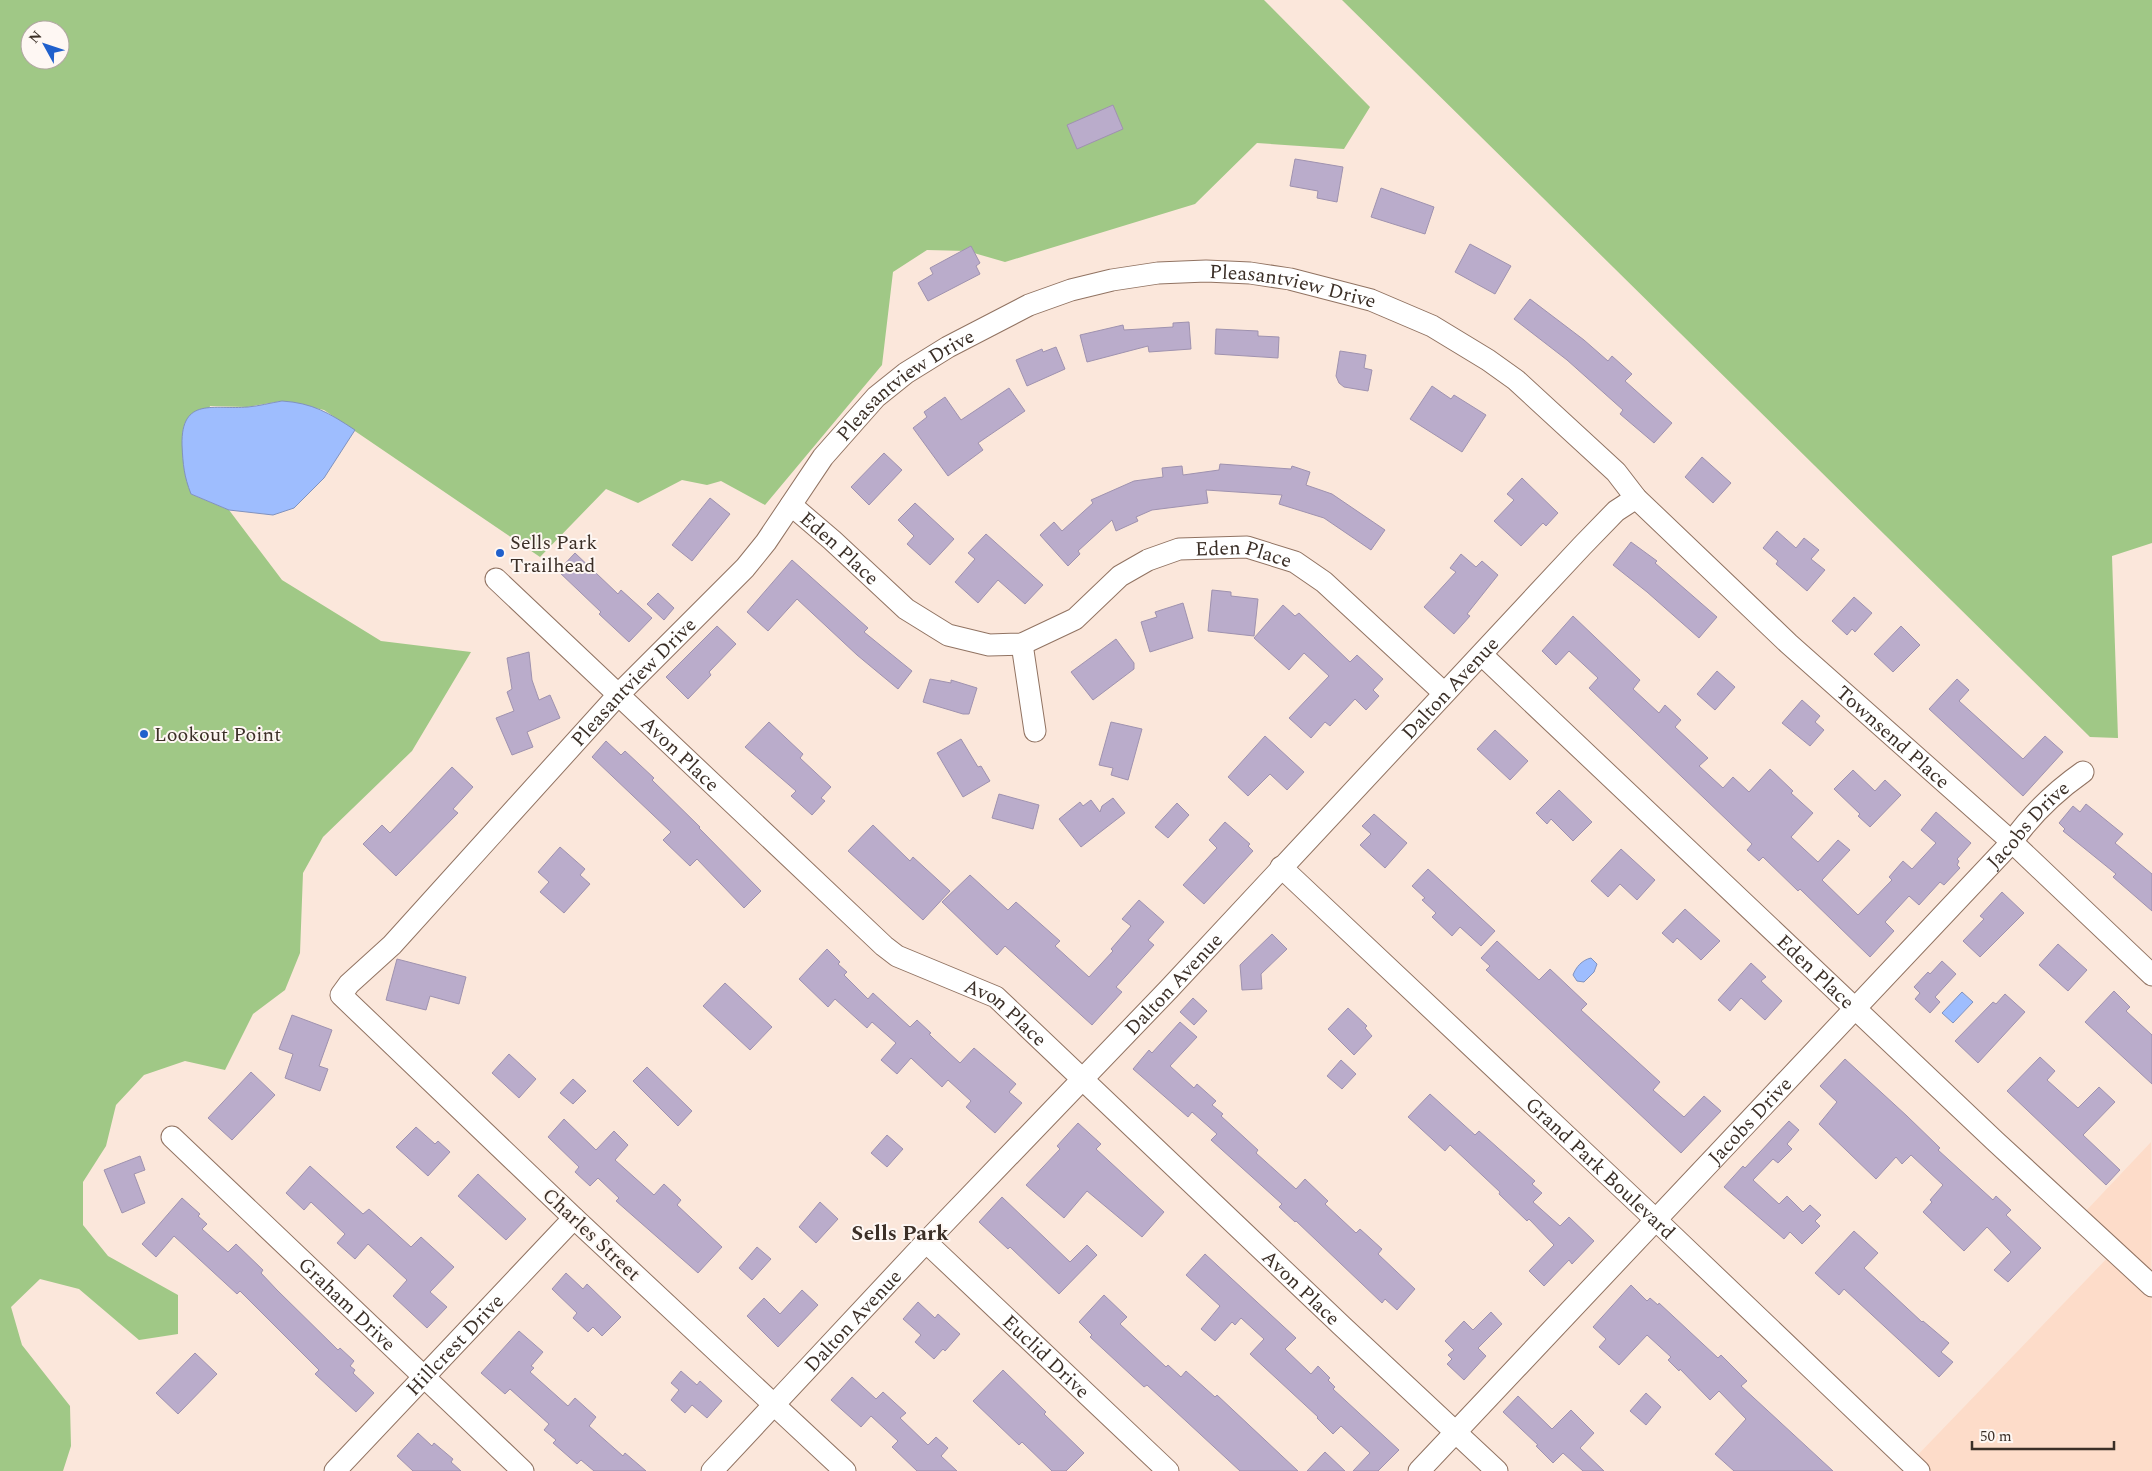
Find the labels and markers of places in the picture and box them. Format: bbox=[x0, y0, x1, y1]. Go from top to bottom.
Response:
place label: Sells Park Trailhead bbox=[510, 528, 597, 581]
marker: Sells Park Trailhead bbox=[494, 547, 506, 559]
place label: Lookout Point bbox=[154, 720, 281, 750]
marker: Lookout Point bbox=[138, 728, 150, 740]

